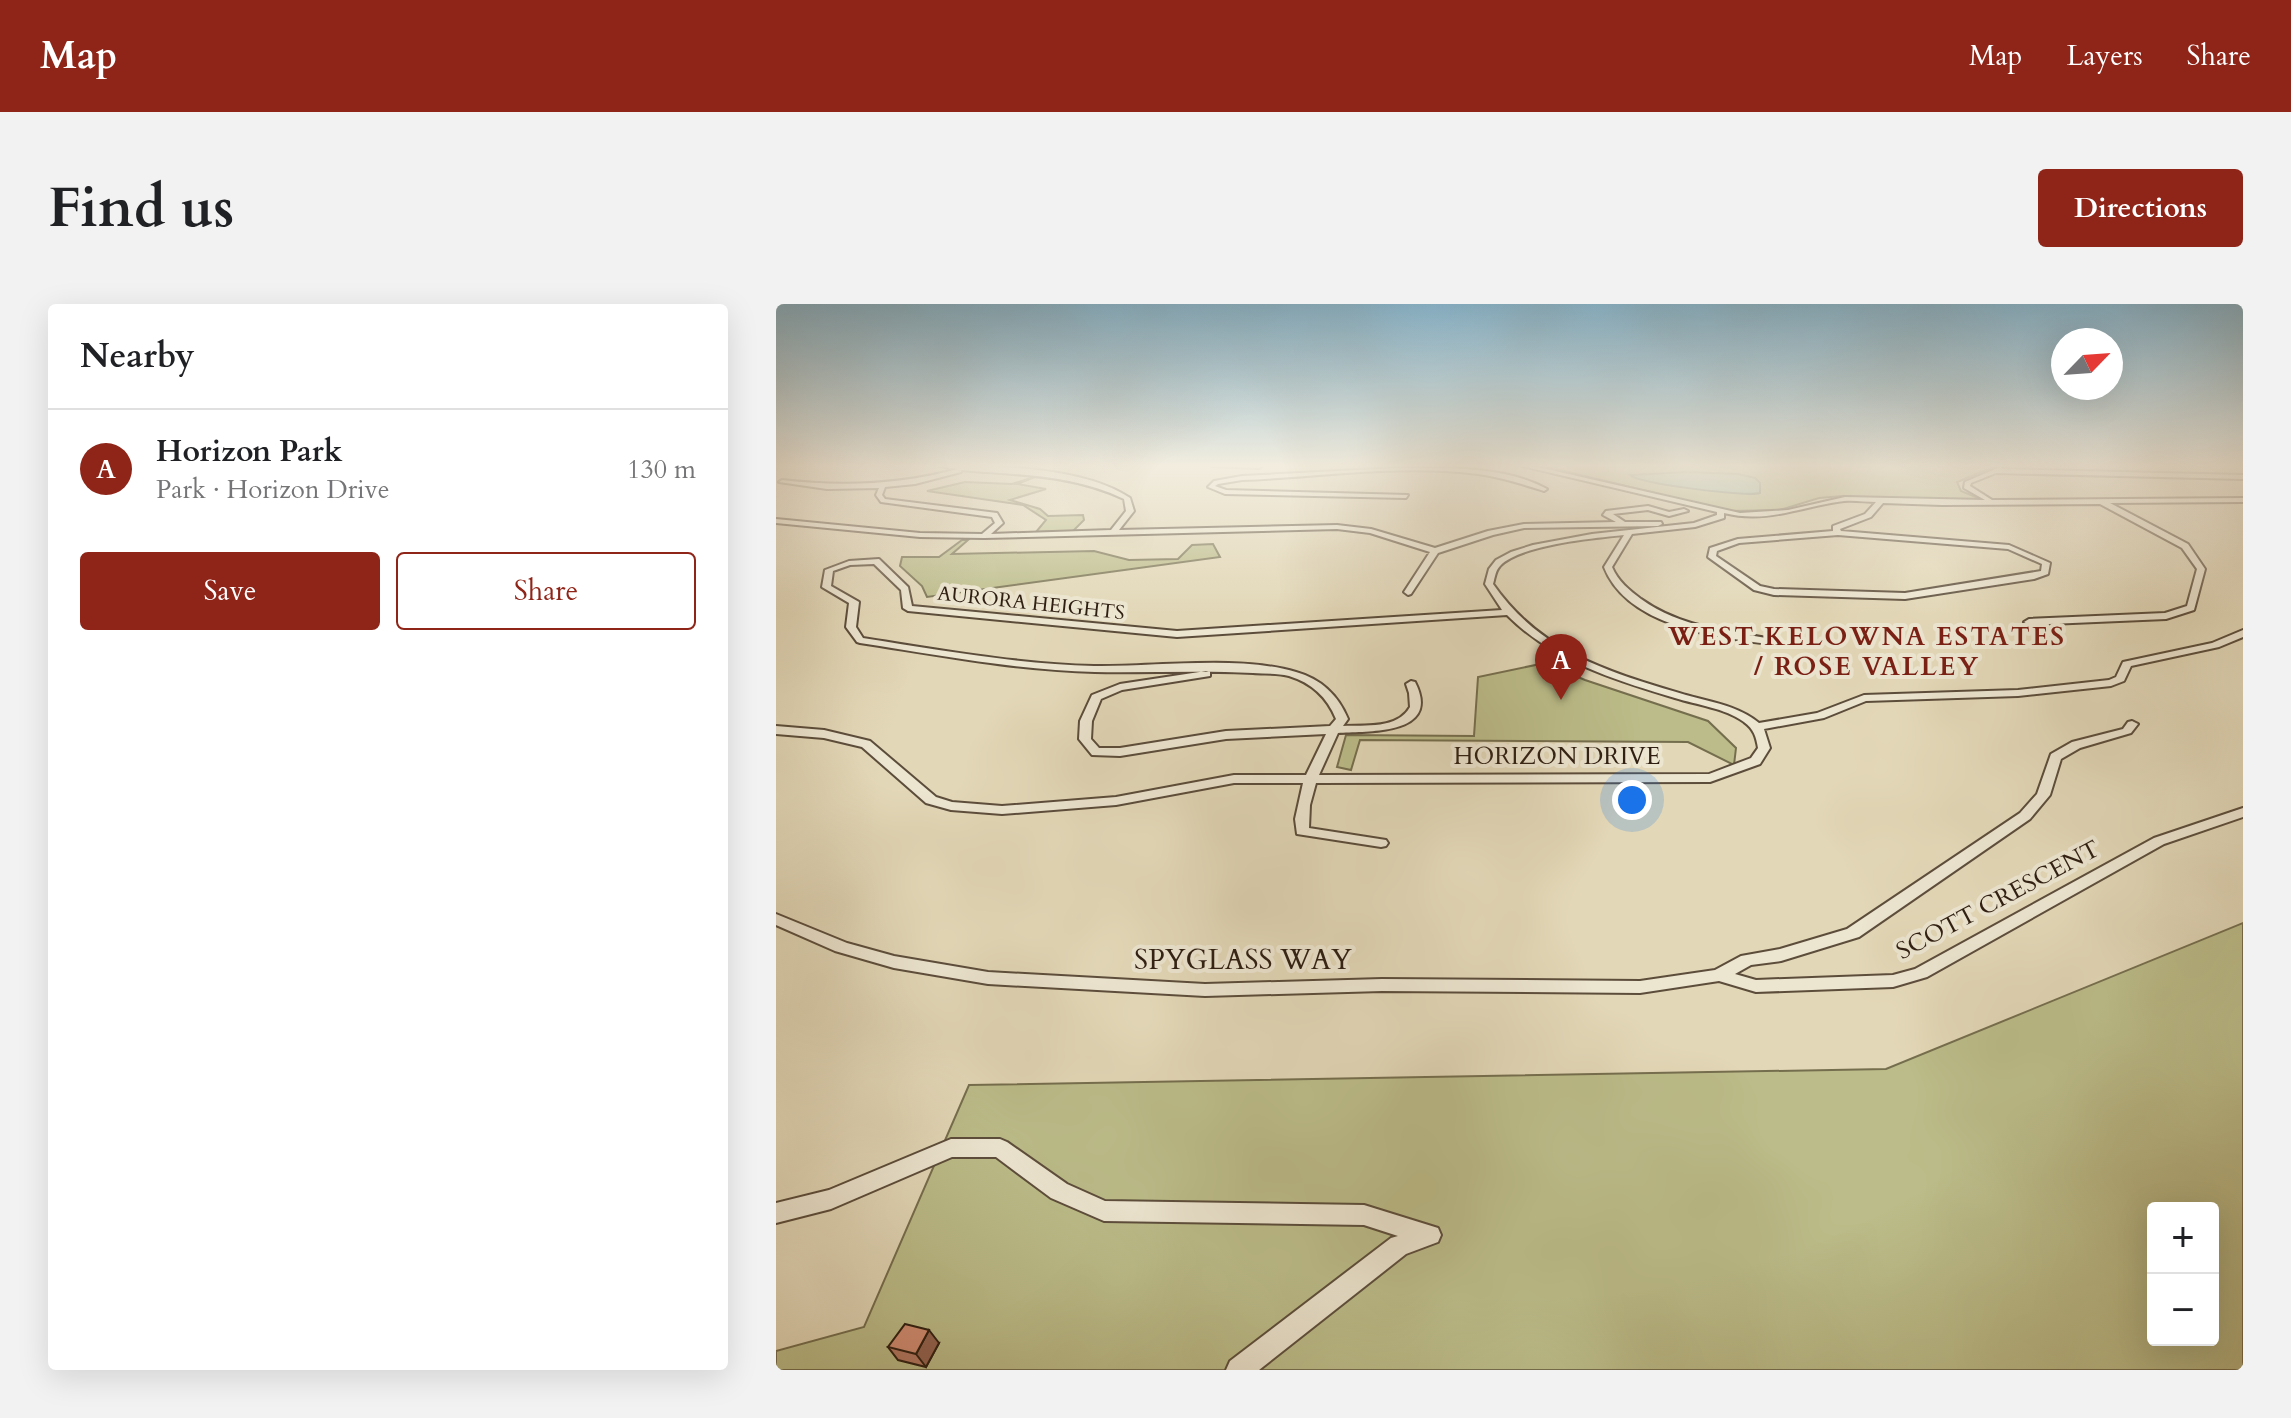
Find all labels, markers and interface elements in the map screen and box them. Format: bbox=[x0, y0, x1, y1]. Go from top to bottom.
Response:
text: Map bbox=[40, 30, 117, 82]
text: Map bbox=[1969, 37, 2022, 75]
text: Layers bbox=[2066, 37, 2143, 75]
text: Share bbox=[2187, 37, 2251, 75]
button: Directions bbox=[2038, 169, 2243, 247]
text: Find us bbox=[48, 171, 234, 246]
north arrow bbox=[2051, 328, 2123, 400]
text: Nearby bbox=[80, 333, 195, 379]
text: Horizon Park bbox=[156, 431, 343, 472]
text: A bbox=[96, 452, 116, 487]
text: 130 m bbox=[627, 452, 696, 487]
text: Park · Horizon Drive bbox=[156, 472, 389, 507]
button: Save bbox=[80, 552, 380, 630]
button: Share bbox=[396, 552, 696, 630]
street label: AURORA HEIGHTS bbox=[936, 580, 1126, 626]
district label: WEST KELOWNA ESTATES / ROSE VALLEY bbox=[1667, 619, 2066, 684]
pin: A bbox=[1535, 634, 1587, 700]
street label: HORIZON DRIVE bbox=[1453, 740, 1661, 773]
your location bbox=[1612, 780, 1652, 820]
street label: SCOTT CRESCENT bbox=[1891, 832, 2105, 968]
street label: SPYGLASS WAY bbox=[1134, 941, 1352, 979]
map controls bbox=[2147, 1202, 2219, 1346]
button: + bbox=[2147, 1202, 2219, 1274]
button: − bbox=[2147, 1274, 2219, 1346]

